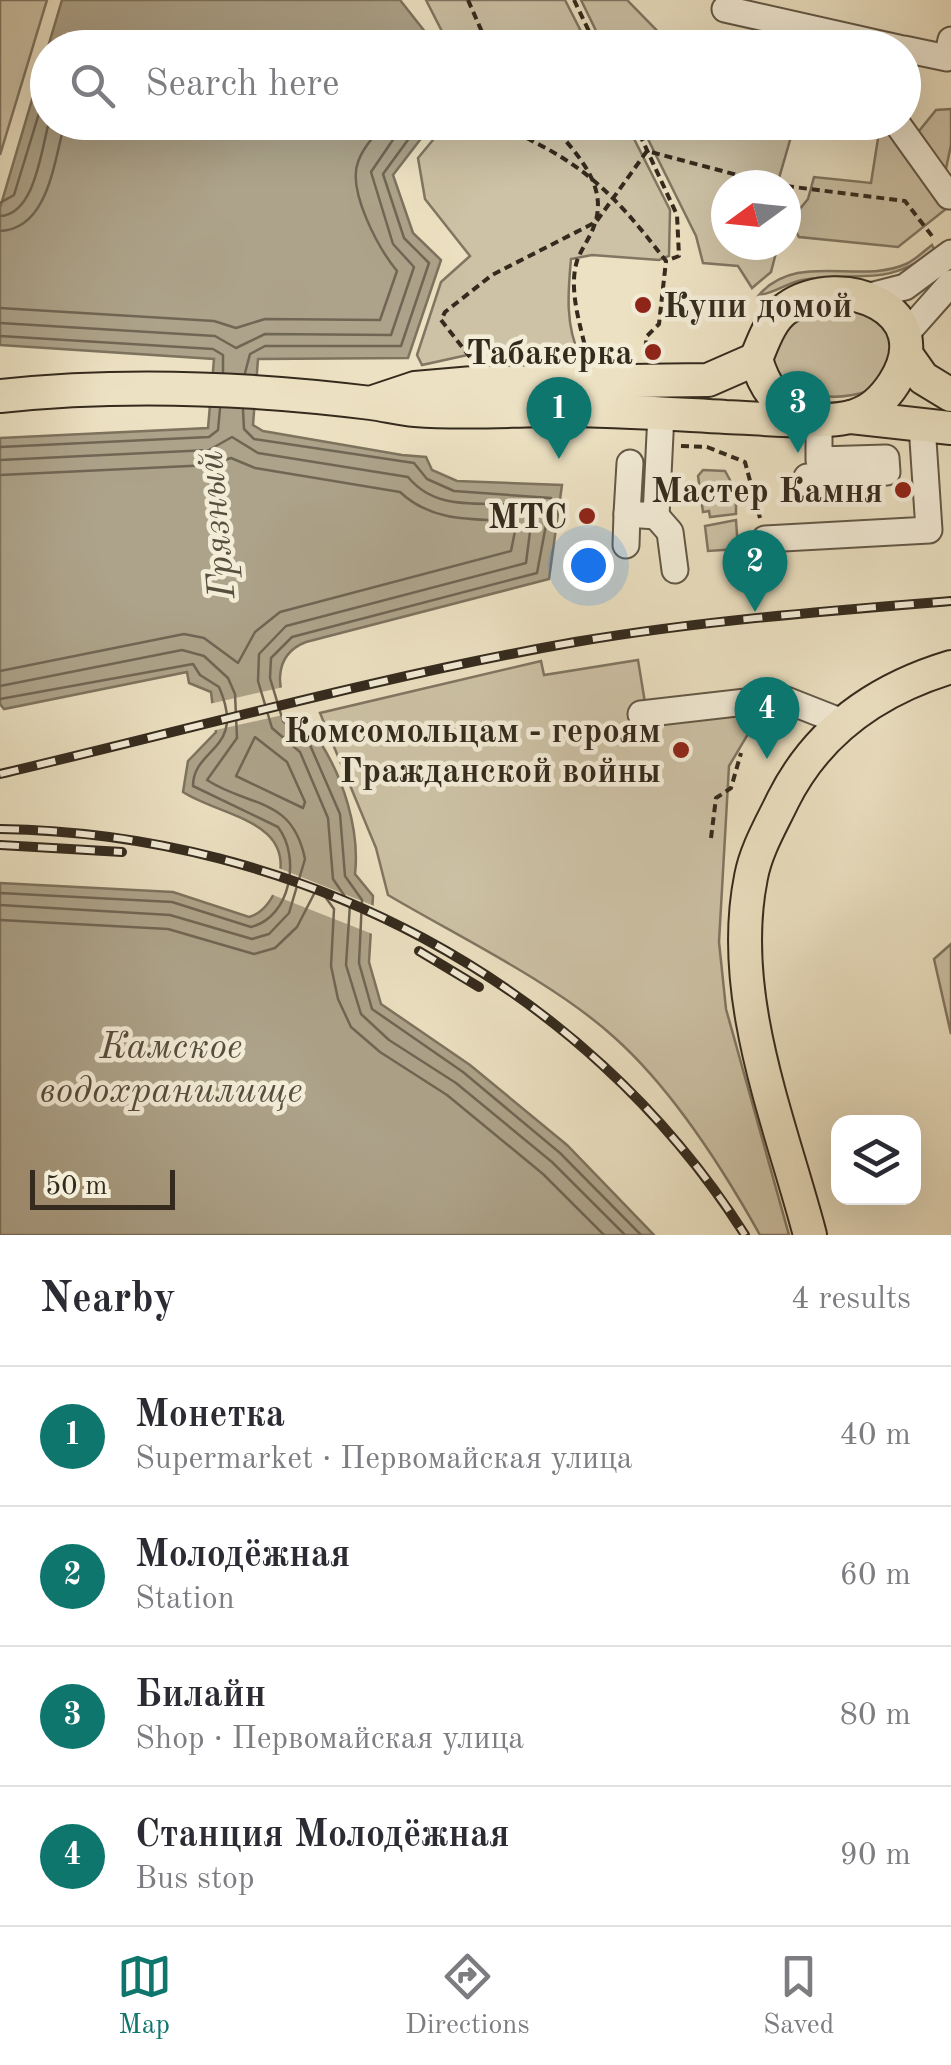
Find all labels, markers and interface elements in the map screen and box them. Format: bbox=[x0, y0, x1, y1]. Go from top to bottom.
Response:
search box bbox=[30, 30, 921, 140]
icon: search bbox=[65, 58, 120, 113]
text: Search here bbox=[145, 66, 340, 104]
north arrow bbox=[711, 170, 801, 260]
place label: Купи домой bbox=[663, 290, 853, 325]
marker: Купи домой bbox=[632, 294, 654, 316]
place label: Табакерка bbox=[466, 337, 633, 372]
marker: Табакерка bbox=[642, 341, 664, 363]
pin: 3 bbox=[766, 370, 830, 453]
pin: 1 bbox=[526, 376, 592, 459]
water label: Грязный bbox=[193, 449, 243, 601]
place label: Мастер Камня bbox=[651, 475, 883, 510]
marker: Мастер Камня bbox=[892, 479, 914, 501]
place label: МТС bbox=[488, 501, 567, 536]
marker: МТС bbox=[576, 505, 598, 527]
pin: 2 bbox=[722, 530, 788, 612]
your location bbox=[563, 540, 614, 591]
pin: 4 bbox=[734, 676, 800, 759]
place label: Комсомольцам - героям Гражданской войны bbox=[284, 715, 661, 790]
marker: Комсомольцам - героям Гражданской войны bbox=[670, 739, 692, 761]
water label: Камское водохранилище bbox=[39, 1029, 303, 1111]
map controls bbox=[831, 1115, 921, 1205]
button: layers bbox=[831, 1115, 921, 1205]
scale bar bbox=[30, 1165, 175, 1210]
text: 50 m bbox=[45, 1173, 108, 1201]
text: Nearby bbox=[40, 1279, 176, 1321]
text: 4 results bbox=[791, 1284, 911, 1316]
text: Монетка bbox=[135, 1397, 285, 1435]
text: 1 bbox=[63, 1420, 82, 1452]
text: 40 m bbox=[840, 1420, 911, 1452]
text: Supermarket · Первомайская улица bbox=[135, 1444, 633, 1476]
text: Молодёжная bbox=[135, 1537, 350, 1575]
text: 2 bbox=[63, 1560, 82, 1592]
text: 60 m bbox=[840, 1560, 911, 1592]
text: Station bbox=[135, 1584, 235, 1616]
text: Билайн bbox=[135, 1677, 266, 1715]
text: 3 bbox=[63, 1700, 82, 1732]
text: 80 m bbox=[840, 1700, 911, 1732]
text: Shop · Первомайская улица bbox=[135, 1724, 524, 1756]
text: Станция Молодёжная bbox=[135, 1817, 510, 1855]
text: 4 bbox=[63, 1840, 82, 1872]
text: 90 m bbox=[840, 1840, 911, 1872]
text: Bus stop bbox=[135, 1864, 255, 1896]
tab: Map bbox=[117, 1949, 172, 2044]
tab: Directions bbox=[405, 1949, 530, 2044]
tab: Saved bbox=[763, 1949, 834, 2044]

